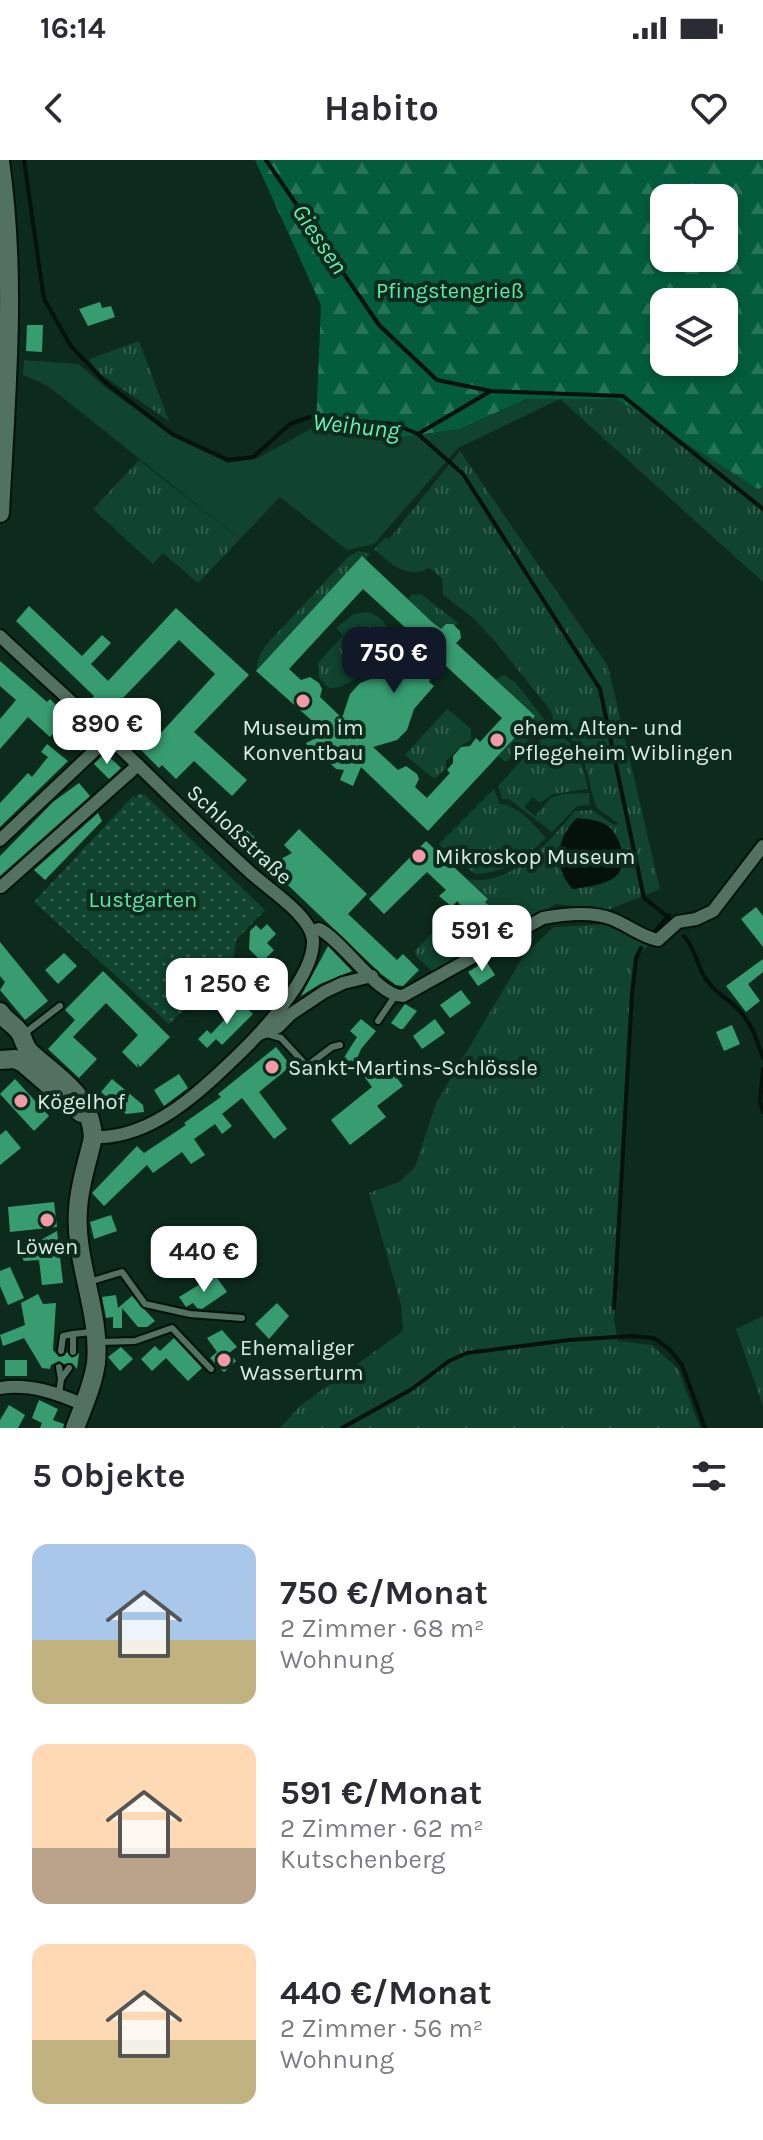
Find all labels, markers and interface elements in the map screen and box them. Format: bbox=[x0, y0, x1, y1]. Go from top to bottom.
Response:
text: 16:14 bbox=[40, 10, 106, 46]
icon: back bbox=[32, 86, 76, 130]
icon: heart bbox=[687, 86, 731, 130]
text: Habito bbox=[324, 87, 439, 129]
map controls bbox=[650, 184, 738, 376]
button: locate bbox=[650, 184, 738, 272]
water label: Giessen bbox=[286, 199, 354, 279]
park label: Pfingstengrieß bbox=[376, 278, 524, 304]
button: layers bbox=[650, 288, 738, 376]
water label: Weihung bbox=[311, 408, 402, 445]
pin: 750 € bbox=[338, 627, 450, 695]
text: 750 € bbox=[360, 637, 428, 668]
marker: Museum im Konventbau bbox=[294, 692, 312, 710]
pin: 890 € bbox=[51, 698, 163, 766]
text: 890 € bbox=[71, 708, 143, 739]
place label: Museum im Konventbau bbox=[242, 715, 364, 766]
place label: ehem. Alten- und Pflegeheim Wiblingen bbox=[513, 715, 733, 766]
marker: ehem. Alten- und Pflegeheim Wiblingen bbox=[488, 731, 506, 749]
street label: Schloßstraße bbox=[181, 779, 297, 890]
place label: Mikroskop Museum bbox=[435, 844, 635, 870]
marker: Mikroskop Museum bbox=[410, 847, 428, 865]
park label: Lustgarten bbox=[89, 887, 197, 913]
pin: 591 € bbox=[426, 905, 538, 973]
text: 591 € bbox=[450, 915, 514, 946]
pin: 1 250 € bbox=[153, 958, 301, 1026]
text: 1 250 € bbox=[184, 968, 270, 999]
place label: Sankt-Martins-Schlössle bbox=[288, 1055, 538, 1081]
marker: Sankt-Martins-Schlössle bbox=[263, 1058, 281, 1076]
place label: Kögelhof bbox=[37, 1089, 126, 1115]
marker: Kögelhof bbox=[12, 1092, 30, 1110]
marker: Löwen bbox=[38, 1211, 56, 1229]
pin: 440 € bbox=[148, 1226, 260, 1294]
place label: Löwen bbox=[16, 1234, 78, 1260]
text: 440 € bbox=[169, 1236, 239, 1267]
place label: Ehemaliger Wasserturm bbox=[240, 1335, 364, 1386]
marker: Ehemaliger Wasserturm bbox=[215, 1351, 233, 1369]
icon: filters bbox=[687, 1454, 731, 1498]
text: 5 Objekte bbox=[32, 1456, 185, 1496]
text: 750 €/Monat bbox=[280, 1573, 488, 1613]
icon: home bbox=[96, 1576, 192, 1672]
text: 2 Zimmer · 68 m² bbox=[280, 1613, 485, 1644]
text: Wohnung bbox=[280, 1644, 394, 1675]
text: 591 €/Monat bbox=[280, 1773, 482, 1813]
icon: home bbox=[96, 1776, 192, 1872]
text: 2 Zimmer · 62 m² bbox=[280, 1813, 484, 1844]
text: Kutschenberg bbox=[280, 1844, 446, 1875]
text: 440 €/Monat bbox=[280, 1973, 492, 2013]
icon: home bbox=[96, 1976, 192, 2072]
text: 2 Zimmer · 56 m² bbox=[280, 2013, 483, 2044]
text: Wohnung bbox=[280, 2044, 394, 2075]

